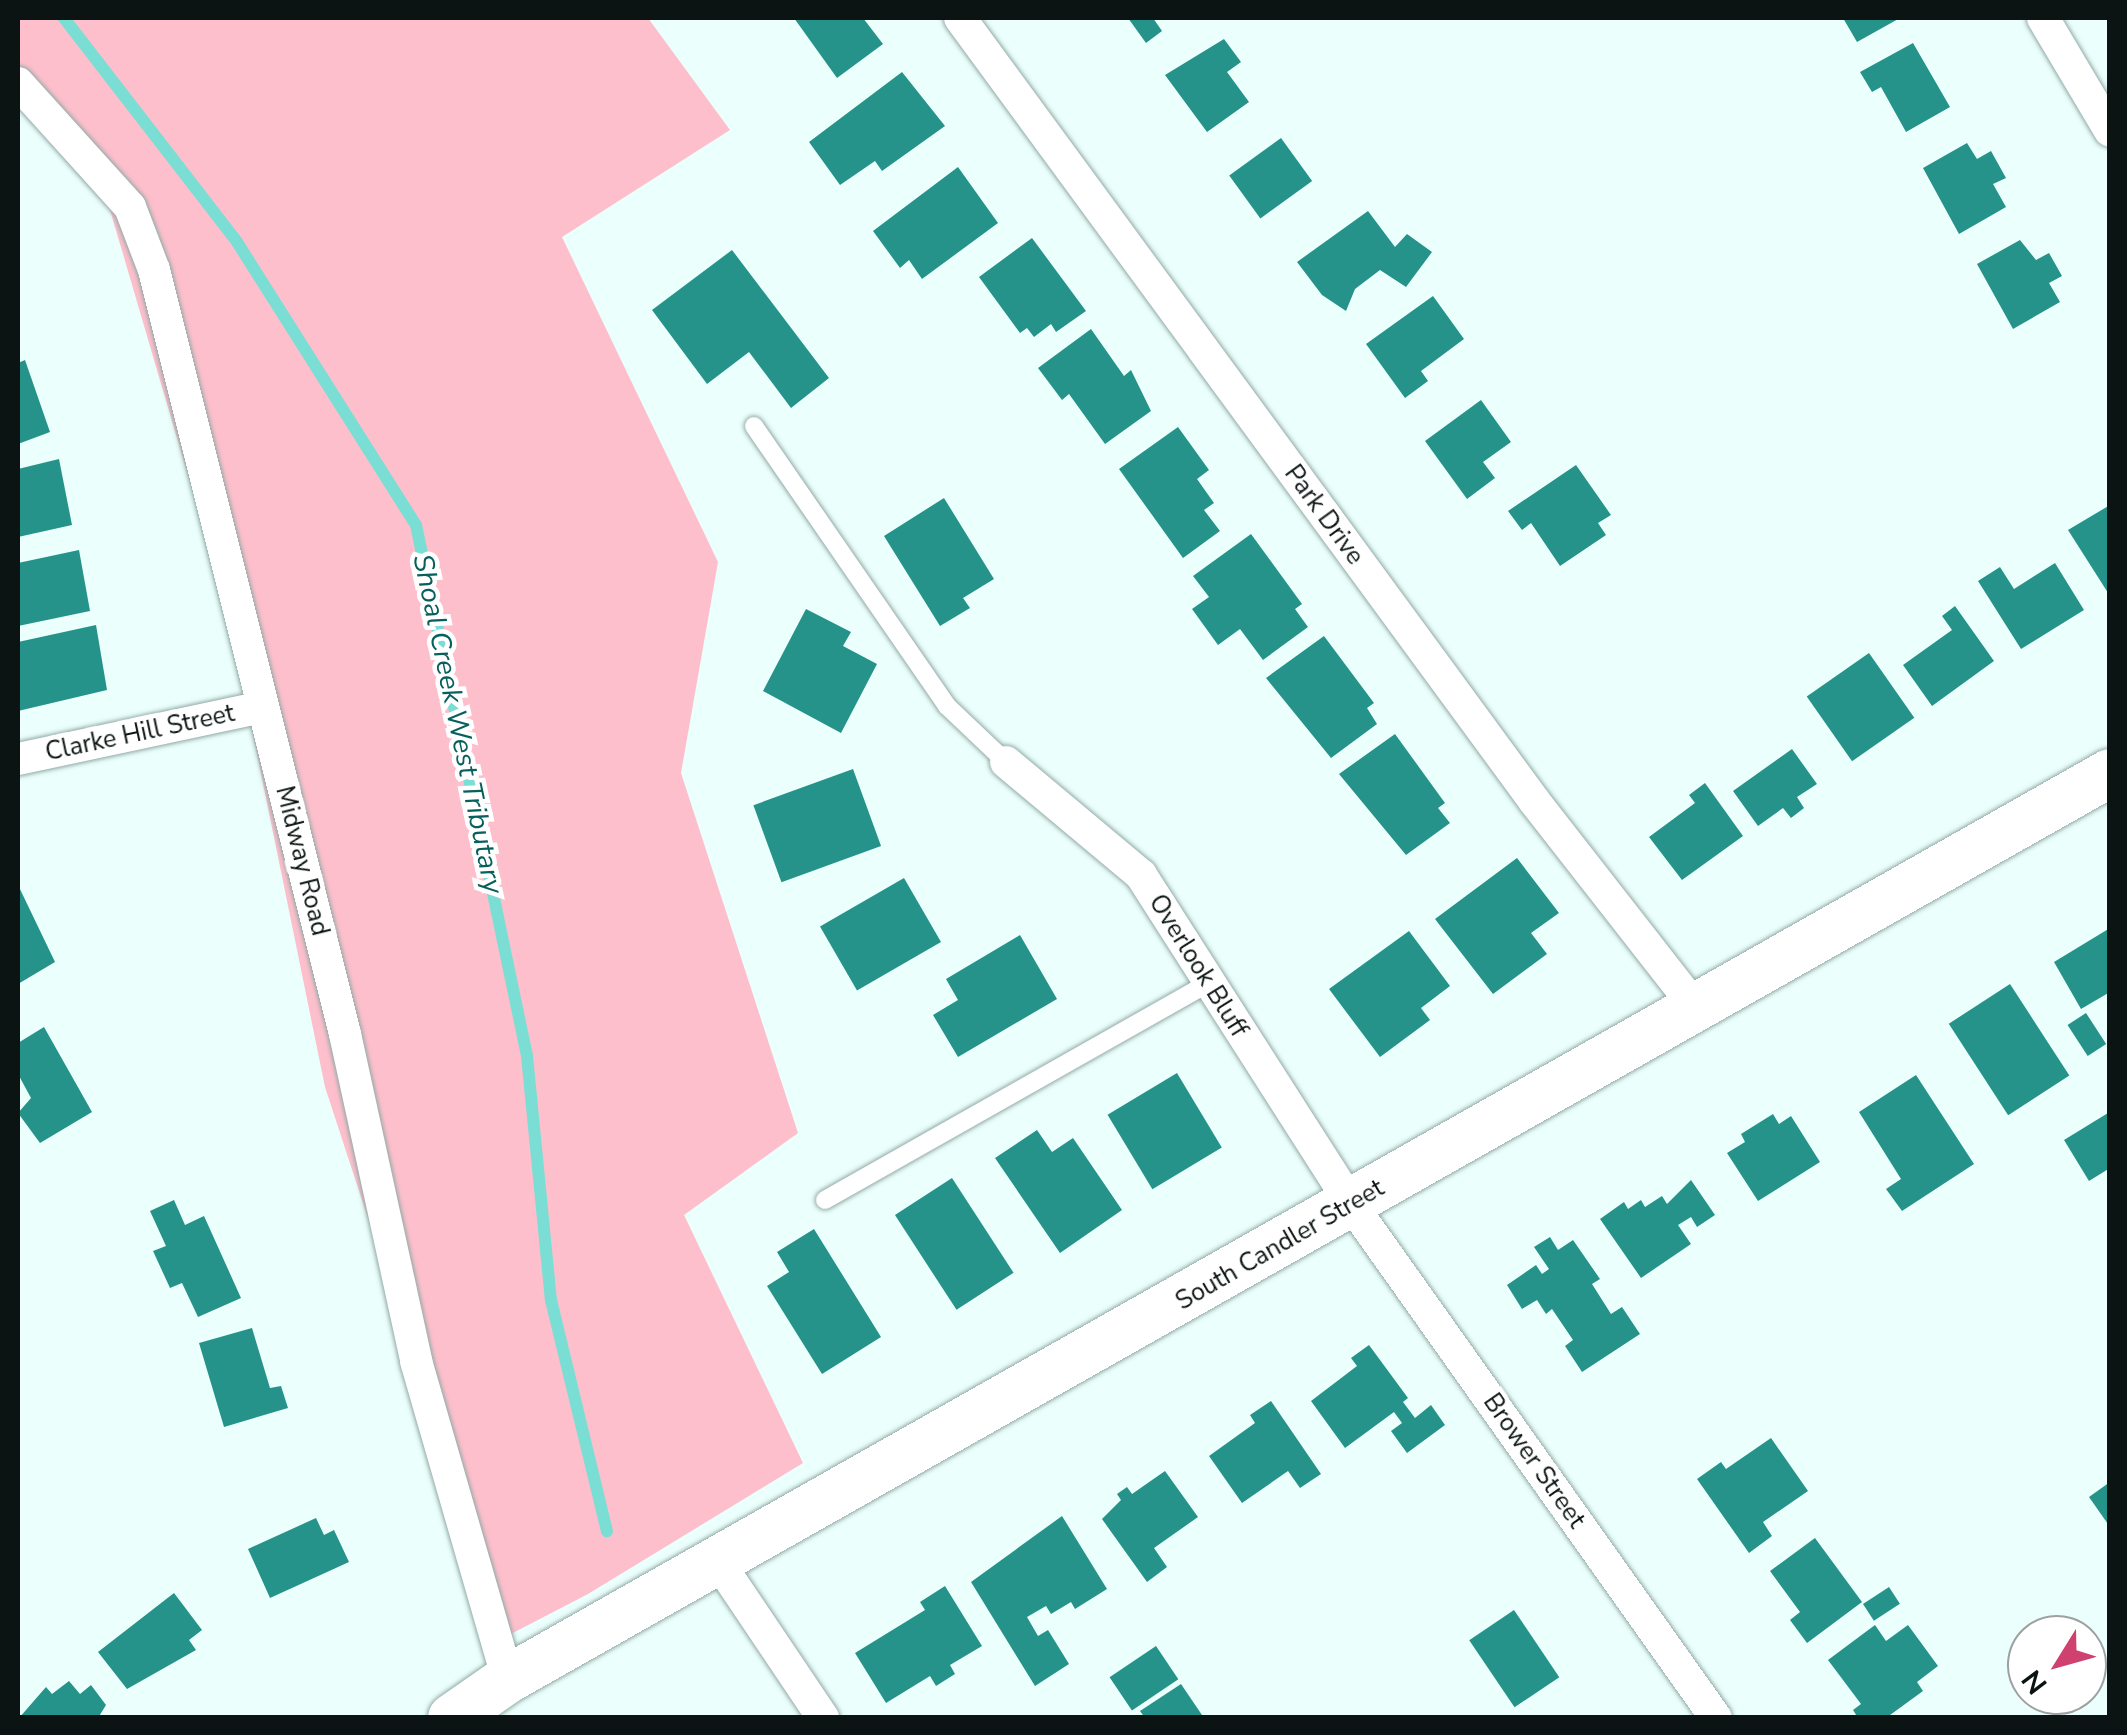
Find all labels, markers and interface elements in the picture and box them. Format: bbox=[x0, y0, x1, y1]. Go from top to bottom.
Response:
street label: Park Drive bbox=[1278, 459, 1370, 571]
water label: Shoal Creek West Tributary bbox=[406, 551, 510, 897]
street label: Clarke Hill Street bbox=[43, 698, 237, 768]
street label: Midway Road bbox=[269, 783, 335, 939]
street label: Overlook Bluff bbox=[1142, 889, 1254, 1043]
street label: South Candler Street bbox=[1171, 1173, 1389, 1317]
street label: Brower Street bbox=[1477, 1388, 1591, 1534]
north arrow bbox=[2007, 1615, 2107, 1715]
text: N bbox=[2013, 1662, 2056, 1702]

